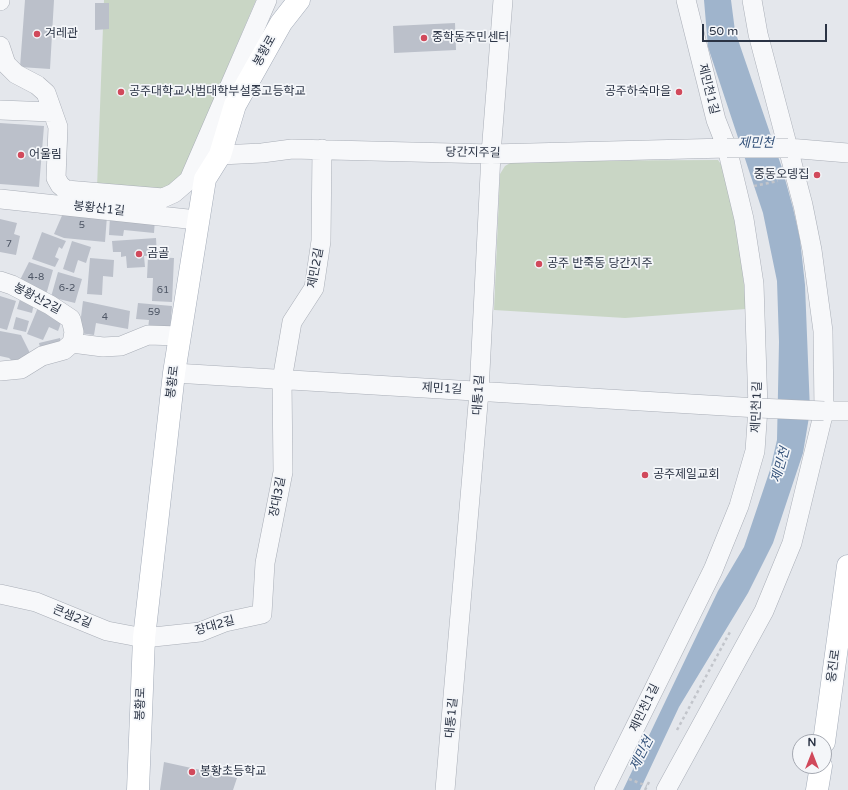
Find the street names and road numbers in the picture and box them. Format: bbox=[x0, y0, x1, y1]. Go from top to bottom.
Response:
street label: 봉황로 bbox=[251, 33, 279, 69]
street label: 제민천1길 bbox=[695, 62, 721, 116]
street label: 당간지주길 bbox=[445, 145, 501, 161]
street label: 봉황산1길 bbox=[73, 199, 125, 219]
street label: 제민2길 bbox=[305, 247, 327, 289]
street label: 봉황산2길 bbox=[11, 281, 63, 317]
street label: 봉황로 bbox=[164, 365, 182, 399]
street label: 대통1길 bbox=[470, 374, 488, 416]
street label: 제민1길 bbox=[421, 381, 463, 397]
street label: 제민천1길 bbox=[749, 381, 765, 433]
street label: 장대3길 bbox=[267, 476, 289, 518]
street label: 큰샘2길 bbox=[50, 603, 94, 631]
street label: 장대2길 bbox=[193, 613, 237, 639]
street label: 웅진로 bbox=[825, 649, 843, 683]
street label: 제민천1길 bbox=[627, 682, 663, 734]
street label: 봉황로 bbox=[133, 687, 149, 721]
street label: 대통1길 bbox=[443, 697, 461, 739]

